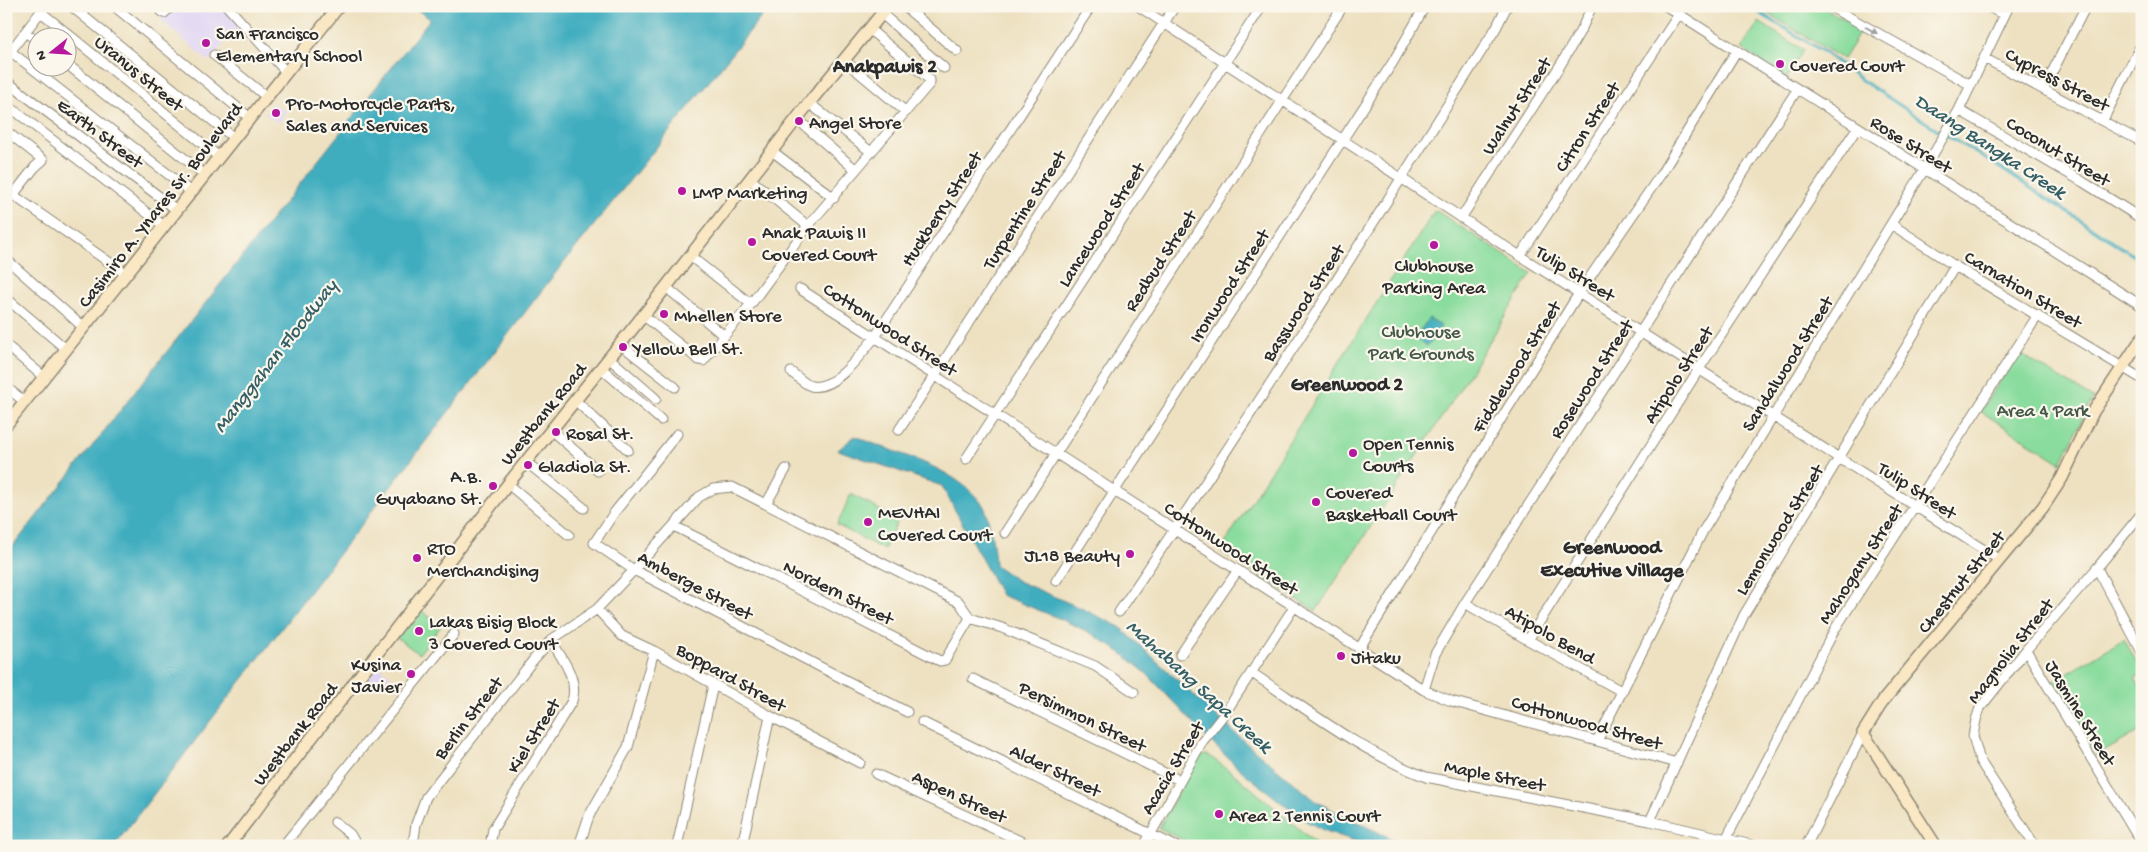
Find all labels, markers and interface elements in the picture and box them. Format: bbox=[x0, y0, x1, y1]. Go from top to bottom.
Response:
place label: San Francisco Elementary School bbox=[216, 24, 362, 69]
one-way arrow bbox=[1864, 26, 1879, 34]
north arrow bbox=[28, 28, 78, 78]
street label: Uranus Street bbox=[88, 32, 189, 119]
marker: San Francisco Elementary School bbox=[200, 37, 212, 49]
street label: Cypress Street bbox=[2000, 44, 2114, 119]
text: N bbox=[32, 48, 51, 62]
street label: Walnut Street bbox=[1478, 52, 1559, 160]
place label: Covered Court bbox=[1790, 56, 1906, 79]
district label: Anakpawis 2 bbox=[832, 57, 937, 80]
marker: Covered Court bbox=[1774, 58, 1786, 70]
street label: Citron Street bbox=[1551, 77, 1628, 177]
water label: Daang Bangka Creek bbox=[1909, 91, 2071, 206]
place label: Pro-Motorcycle Parts, Sales and Services bbox=[285, 94, 456, 139]
street label: Earth Street bbox=[51, 95, 148, 176]
street label: Casimiro A. Ynares Sr. Boulevard bbox=[75, 98, 250, 313]
marker: Pro-Motorcycle Parts, Sales and Services bbox=[270, 107, 282, 119]
street label: Rose Street bbox=[1865, 112, 1957, 181]
place label: Angel Store bbox=[809, 113, 902, 136]
street label: Coconut Street bbox=[2001, 113, 2115, 194]
marker: Angel Store bbox=[793, 115, 805, 127]
street label: Turpentine Street bbox=[978, 145, 1074, 275]
street label: Huckberry Street bbox=[897, 146, 990, 272]
street label: Lancewood Street bbox=[1054, 158, 1153, 292]
place label: LMP Marketing bbox=[692, 183, 808, 206]
marker: LMP Marketing bbox=[676, 185, 688, 197]
street label: Redbud Street bbox=[1121, 205, 1204, 317]
place label: Anak Pawis II Covered Court bbox=[762, 223, 878, 268]
street label: Ironwood Street bbox=[1186, 224, 1277, 348]
marker: Anak Pawis II Covered Court bbox=[746, 236, 758, 248]
street label: Basswood Street bbox=[1258, 239, 1353, 368]
marker: Clubhouse Parking Area bbox=[1428, 239, 1440, 251]
street label: Tulip Street bbox=[1529, 241, 1620, 310]
street label: Carnation Street bbox=[1959, 247, 2087, 336]
place label: Clubhouse Parking Area bbox=[1382, 256, 1487, 301]
water label: Manggahan Floodway bbox=[210, 275, 344, 438]
street label: Cottonwood Street bbox=[818, 279, 962, 384]
street label: Sandalwood Street bbox=[1738, 291, 1841, 437]
street label: Fiddlewood Street bbox=[1468, 296, 1569, 439]
place label: Mhellen Store bbox=[674, 306, 782, 329]
marker: Mhellen Store bbox=[658, 308, 670, 320]
street label: Rosewood Street bbox=[1546, 314, 1641, 444]
street label: Atipolo Street bbox=[1640, 321, 1721, 429]
park label: Clubhouse Park Grounds bbox=[1367, 322, 1475, 367]
place label: Yellow Bell St. bbox=[631, 339, 744, 362]
marker: Yellow Bell St. bbox=[617, 341, 629, 353]
street label: Westbank Road bbox=[497, 358, 594, 471]
district label: Greenwood 2 bbox=[1291, 375, 1403, 398]
park label: Area 4 Park bbox=[1997, 401, 2091, 424]
place label: Rosal St. bbox=[566, 424, 635, 447]
marker: Rosal St. bbox=[550, 426, 562, 438]
place label: Open Tennis Courts bbox=[1363, 434, 1454, 479]
marker: Open Tennis Courts bbox=[1347, 447, 1359, 459]
place label: Gladiola St. bbox=[538, 457, 632, 480]
street label: Tulip Street bbox=[1872, 457, 1962, 527]
marker: Gladiola St. bbox=[522, 459, 534, 471]
street label: Lemonwood Street bbox=[1732, 459, 1832, 601]
place label: A.B. Guyabano St. bbox=[376, 467, 483, 512]
marker: A.B. Guyabano St. bbox=[487, 480, 499, 492]
place label: Covered Basketball Court bbox=[1325, 483, 1459, 528]
marker: Covered Basketball Court bbox=[1310, 496, 1322, 508]
street label: Cottonwood Street bbox=[1159, 498, 1303, 603]
street label: Mahogany Street bbox=[1815, 499, 1911, 629]
place label: MEVHAI Covered Court bbox=[878, 503, 994, 548]
marker: MEVHAI Covered Court bbox=[862, 516, 874, 528]
street label: Chestnut Street bbox=[1914, 525, 2013, 639]
district label: Greenwood Executive Village bbox=[1541, 538, 1684, 584]
place label: RTO Merchandising bbox=[427, 539, 539, 584]
place label: JL18 Beauty bbox=[1024, 546, 1121, 569]
street label: Amberge Street bbox=[633, 547, 758, 628]
marker: JL18 Beauty bbox=[1124, 548, 1136, 560]
marker: RTO Merchandising bbox=[411, 552, 423, 564]
street label: Nordern Street bbox=[778, 556, 898, 633]
street label: Magnolia Street bbox=[1963, 593, 2061, 709]
street label: Atipolo Bend bbox=[1500, 601, 1600, 672]
place label: Lakas Bisig Block 3 Covered Court bbox=[428, 612, 560, 657]
water label: Mahabang Sapa Creek bbox=[1120, 616, 1277, 760]
marker: Lakas Bisig Block 3 Covered Court bbox=[413, 625, 425, 637]
street label: Boppard Street bbox=[671, 639, 791, 720]
place label: Jitaku bbox=[1351, 648, 1401, 671]
marker: Jitaku bbox=[1335, 650, 1347, 662]
place label: Kusina Javier bbox=[351, 655, 403, 700]
street label: Jasmine Street bbox=[2038, 657, 2121, 773]
marker: Kusina Javier bbox=[405, 668, 417, 680]
street label: Berlin Street bbox=[430, 671, 511, 766]
street label: Westbank Road bbox=[249, 677, 345, 791]
street label: Persimmon Street bbox=[1013, 677, 1151, 760]
street label: Cottonwood Street bbox=[1508, 692, 1666, 757]
street label: Kiel Street bbox=[503, 693, 568, 778]
street label: Acacia Street bbox=[1137, 716, 1212, 820]
street label: Alder Street bbox=[1005, 740, 1106, 805]
street label: Maple Street bbox=[1442, 756, 1549, 799]
street label: Aspen Street bbox=[908, 766, 1011, 831]
place label: Area 2 Tennis Court bbox=[1229, 806, 1382, 829]
marker: Area 2 Tennis Court bbox=[1213, 808, 1225, 820]

